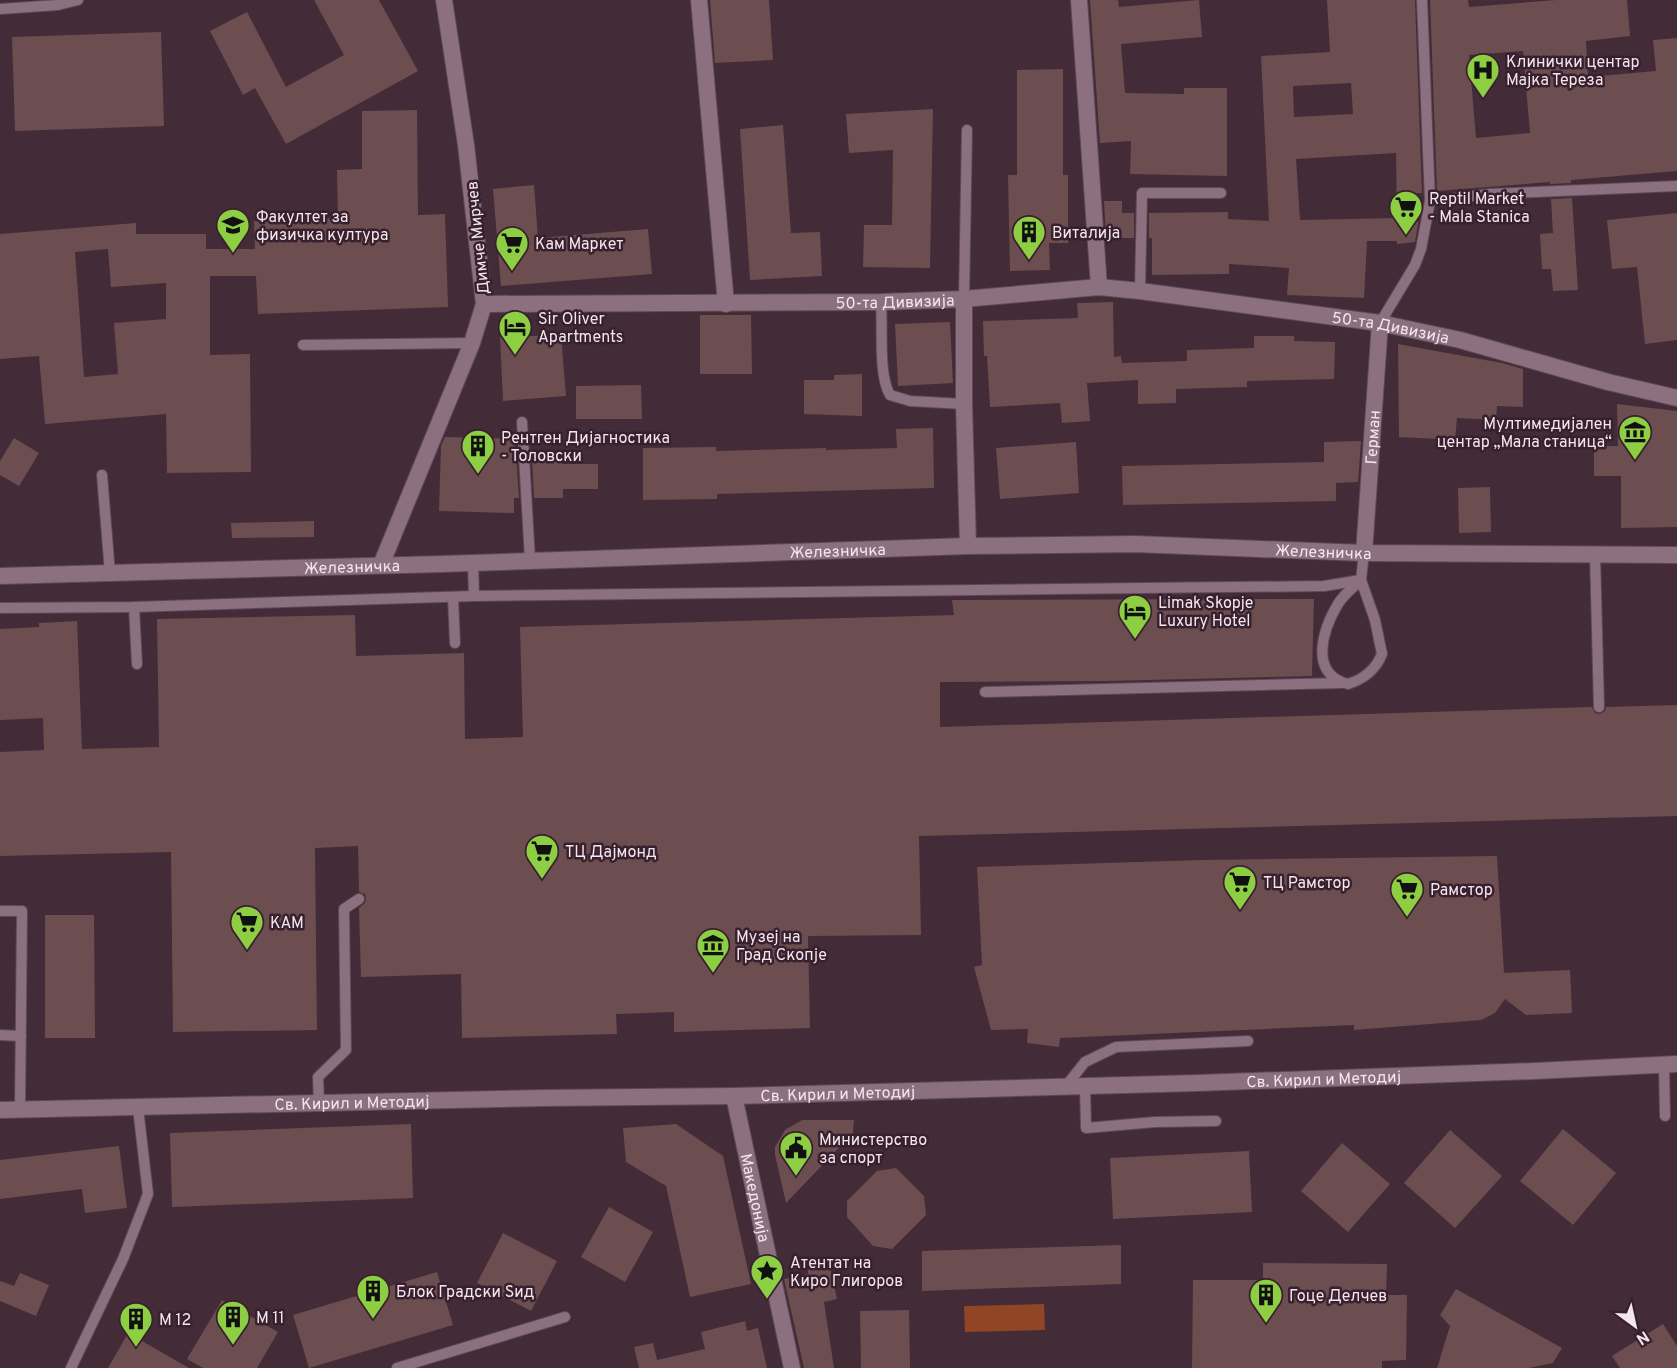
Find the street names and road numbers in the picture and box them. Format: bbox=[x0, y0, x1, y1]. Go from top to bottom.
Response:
street label: Димче Мирчев bbox=[463, 180, 495, 296]
street label: 50-та Дивизија bbox=[836, 291, 955, 314]
street label: 50-та Дивизија bbox=[1331, 309, 1451, 349]
street label: Герман bbox=[1362, 410, 1386, 465]
street label: Железничка bbox=[789, 541, 886, 564]
street label: Железничка bbox=[1275, 542, 1372, 565]
street label: Железничка bbox=[303, 557, 400, 580]
street label: Св. Кирил и Методиј bbox=[1246, 1068, 1401, 1093]
street label: Св. Кирил и Методиј bbox=[760, 1083, 916, 1107]
street label: Св. Кирил и Методиј bbox=[274, 1093, 430, 1116]
street label: Македонија bbox=[735, 1152, 773, 1244]

